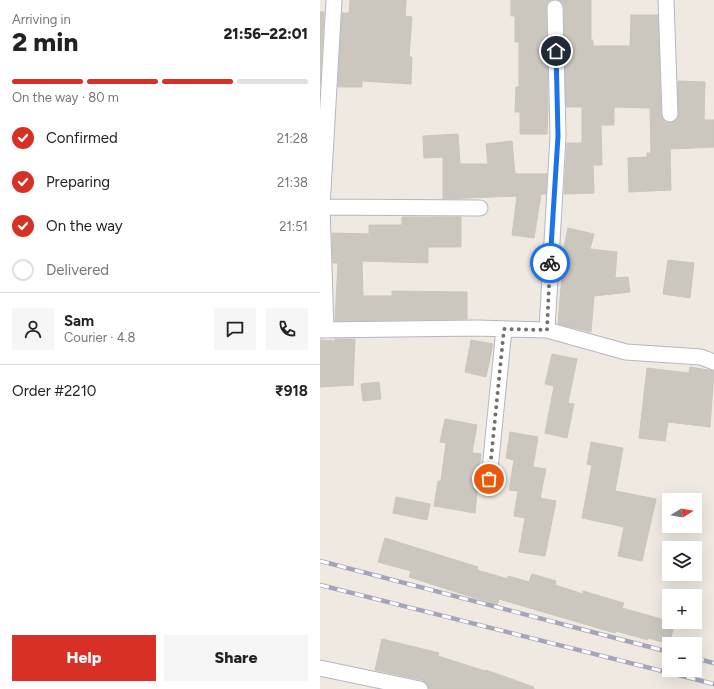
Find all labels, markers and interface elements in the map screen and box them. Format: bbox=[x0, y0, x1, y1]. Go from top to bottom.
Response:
text: Arriving in bbox=[12, 12, 71, 27]
text: 21:56–22:01 bbox=[223, 25, 308, 43]
text: 2 min bbox=[12, 26, 78, 58]
pin bbox=[539, 34, 573, 68]
icon: home bbox=[545, 40, 567, 62]
text: On the way · 80 m bbox=[12, 90, 119, 105]
icon: check bbox=[12, 127, 34, 149]
text: Confirmed bbox=[46, 129, 118, 147]
text: 21:28 bbox=[277, 131, 308, 146]
icon: check bbox=[12, 171, 34, 193]
text: Preparing bbox=[46, 173, 110, 191]
text: 21:38 bbox=[277, 175, 308, 190]
icon: check bbox=[12, 215, 34, 237]
text: On the way bbox=[46, 217, 123, 235]
text: 21:51 bbox=[279, 219, 308, 234]
courier bbox=[530, 243, 570, 283]
icon: bike bbox=[539, 252, 561, 274]
text: Delivered bbox=[46, 261, 109, 279]
button: person bbox=[12, 308, 54, 350]
button: chat bbox=[214, 308, 256, 350]
button: phone bbox=[266, 308, 308, 350]
text: Sam bbox=[64, 312, 94, 330]
text: Courier · 4.8 bbox=[64, 330, 136, 345]
text: Order #2210 bbox=[12, 382, 96, 400]
text: ₹918 bbox=[275, 382, 308, 400]
pin bbox=[472, 462, 506, 496]
icon: bag bbox=[478, 468, 500, 490]
north arrow bbox=[662, 493, 702, 533]
map controls bbox=[662, 493, 702, 677]
button: layers bbox=[662, 541, 702, 581]
button: + bbox=[662, 589, 702, 629]
button: Help bbox=[12, 635, 156, 681]
button: Share bbox=[164, 635, 308, 681]
button: − bbox=[662, 637, 702, 677]

